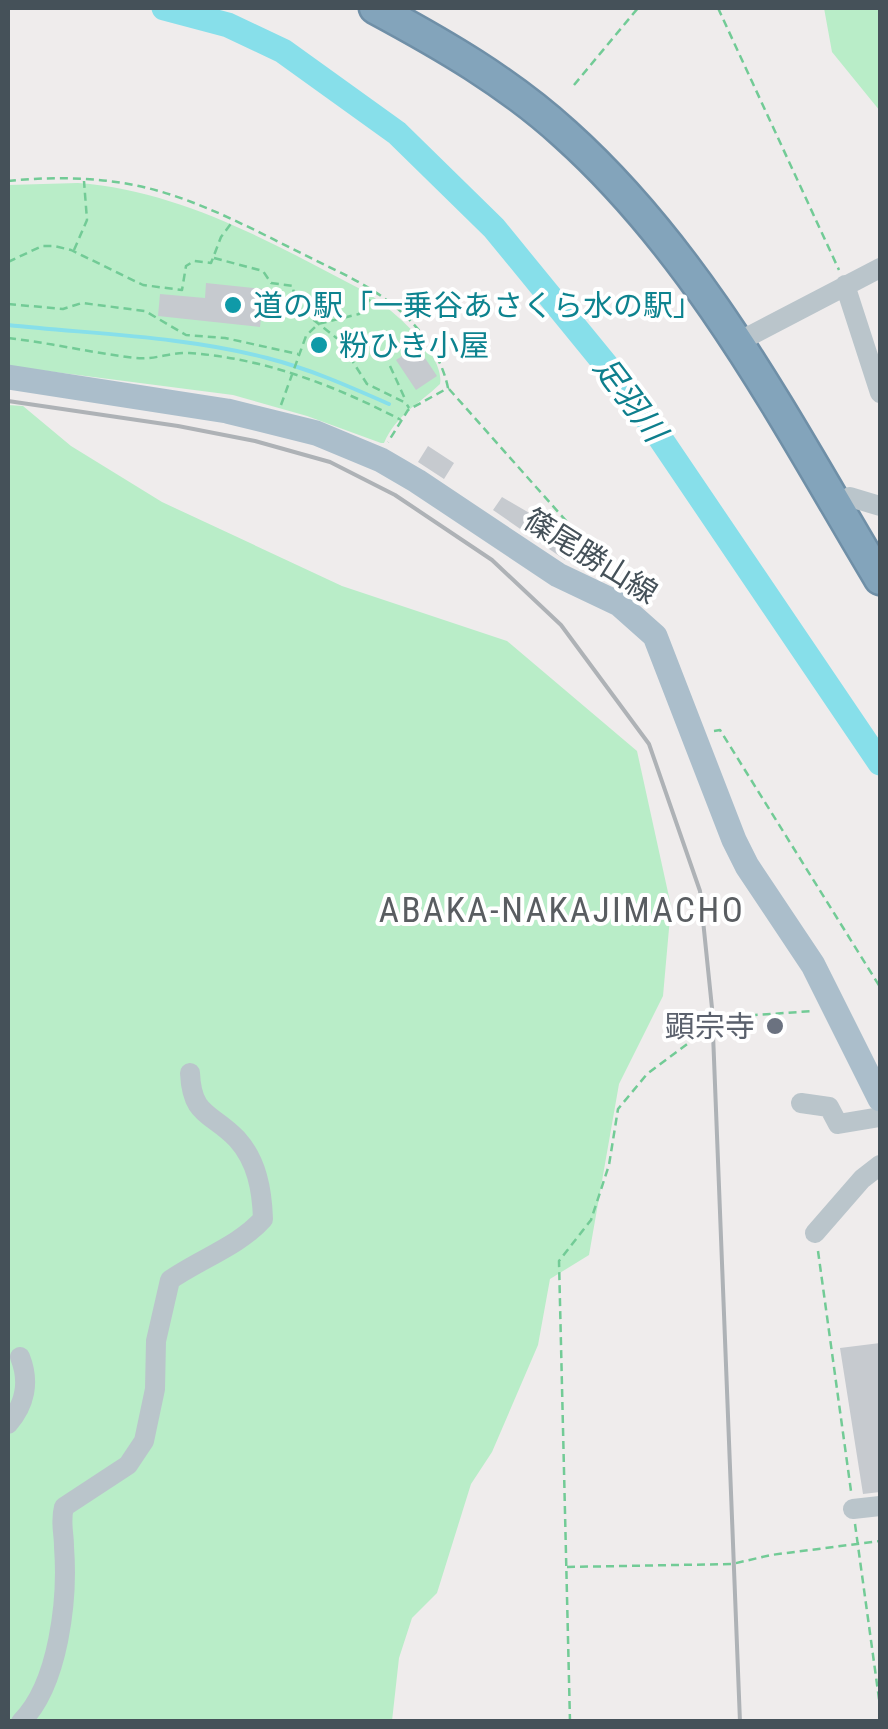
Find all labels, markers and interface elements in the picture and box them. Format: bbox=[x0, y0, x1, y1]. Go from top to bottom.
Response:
place label: 道の駅「一乗谷あさくら水の駅」 bbox=[253, 288, 703, 323]
marker: 道の駅「一乗谷あさくら水の駅」 bbox=[222, 294, 244, 316]
place label: 粉ひき小屋 bbox=[339, 328, 489, 363]
marker: 粉ひき小屋 bbox=[308, 334, 330, 356]
water label: 足羽川 bbox=[586, 349, 676, 451]
street label: 篠尾勝山線 bbox=[518, 501, 664, 611]
district label: ABAKA-NAKAJIMACHO bbox=[379, 890, 745, 931]
place label: 顕宗寺 bbox=[665, 1009, 755, 1044]
marker: 顕宗寺 bbox=[764, 1015, 786, 1037]

